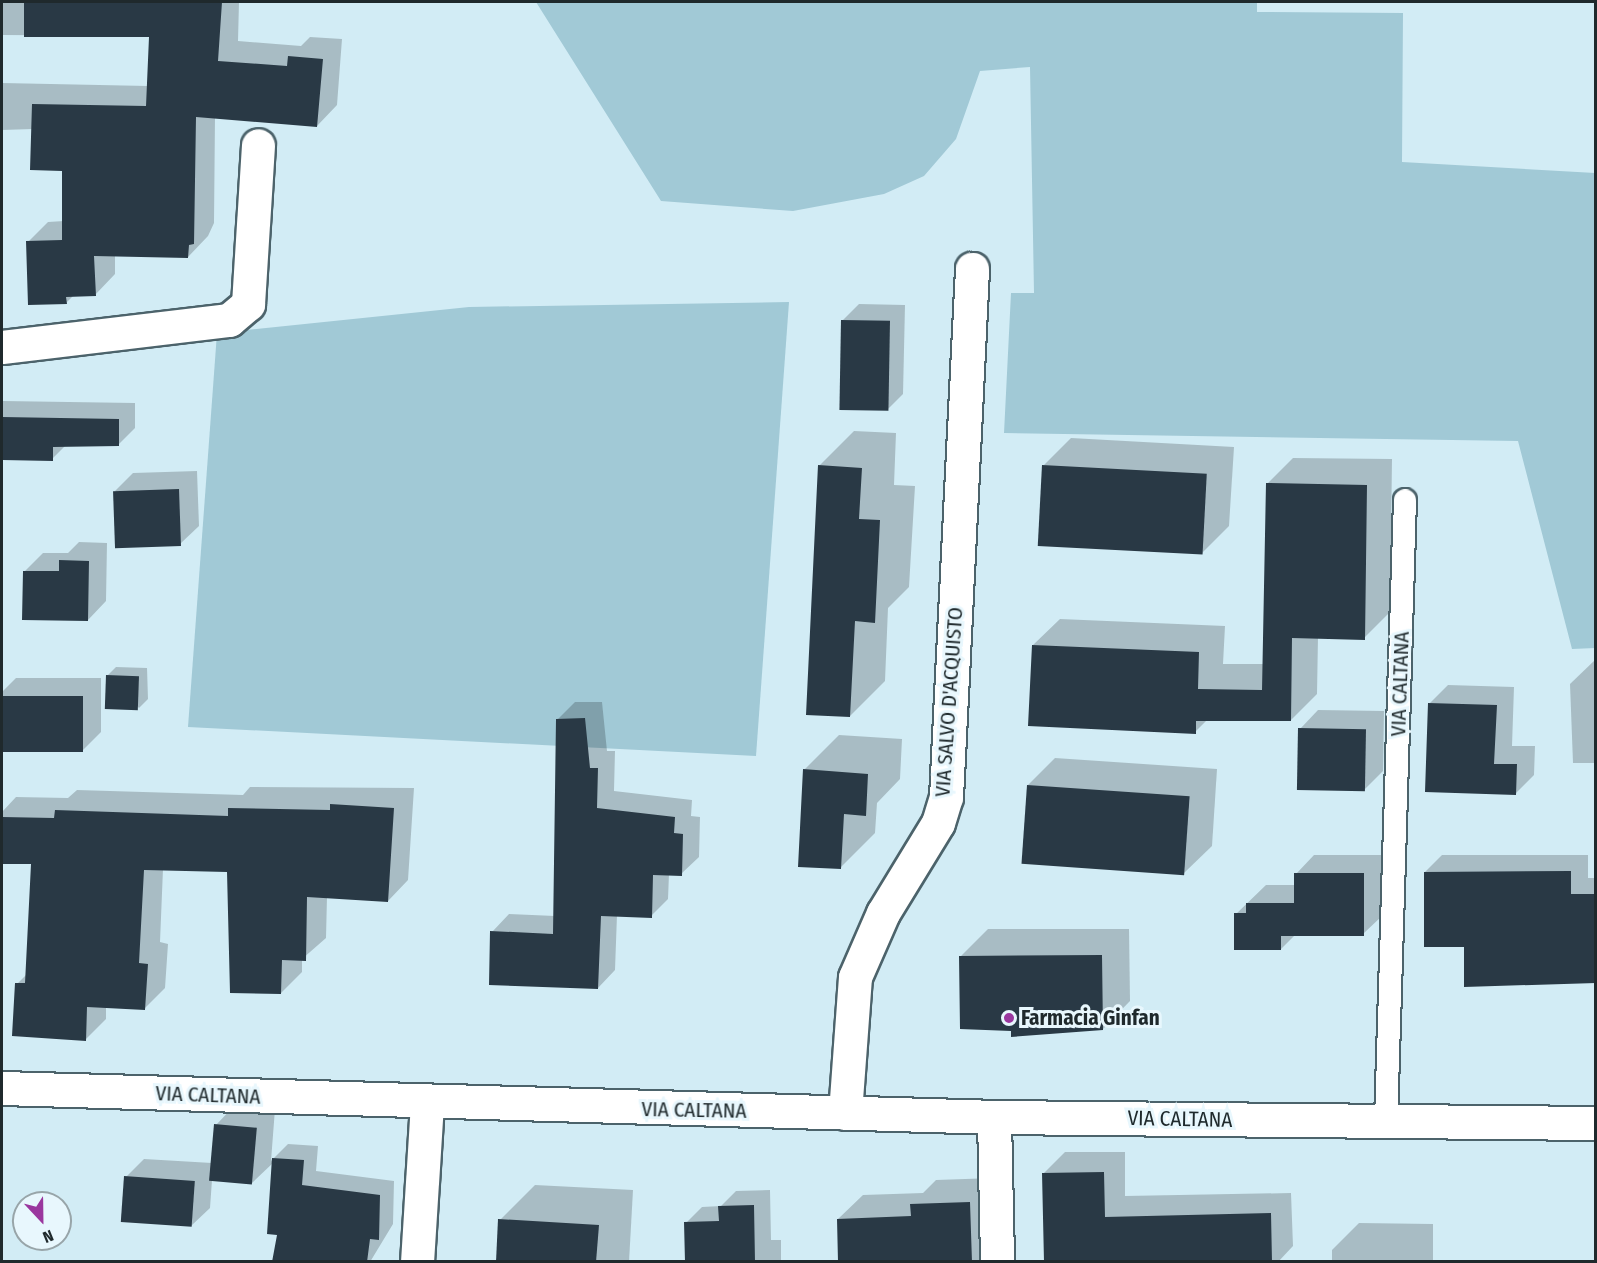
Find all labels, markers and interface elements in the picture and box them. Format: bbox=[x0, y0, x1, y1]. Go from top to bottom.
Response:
street label: VIA SALVO D'ACQUISTO bbox=[930, 606, 968, 798]
street label: VIA CALTANA bbox=[1386, 631, 1414, 737]
place label: Farmacia Ginfan bbox=[1021, 1005, 1160, 1031]
marker: Farmacia Ginfan bbox=[1002, 1011, 1016, 1025]
street label: VIA CALTANA bbox=[155, 1081, 261, 1109]
street label: VIA CALTANA bbox=[641, 1096, 747, 1124]
street label: VIA CALTANA bbox=[1127, 1105, 1233, 1133]
north arrow bbox=[12, 1191, 72, 1251]
text: N bbox=[40, 1226, 56, 1247]

